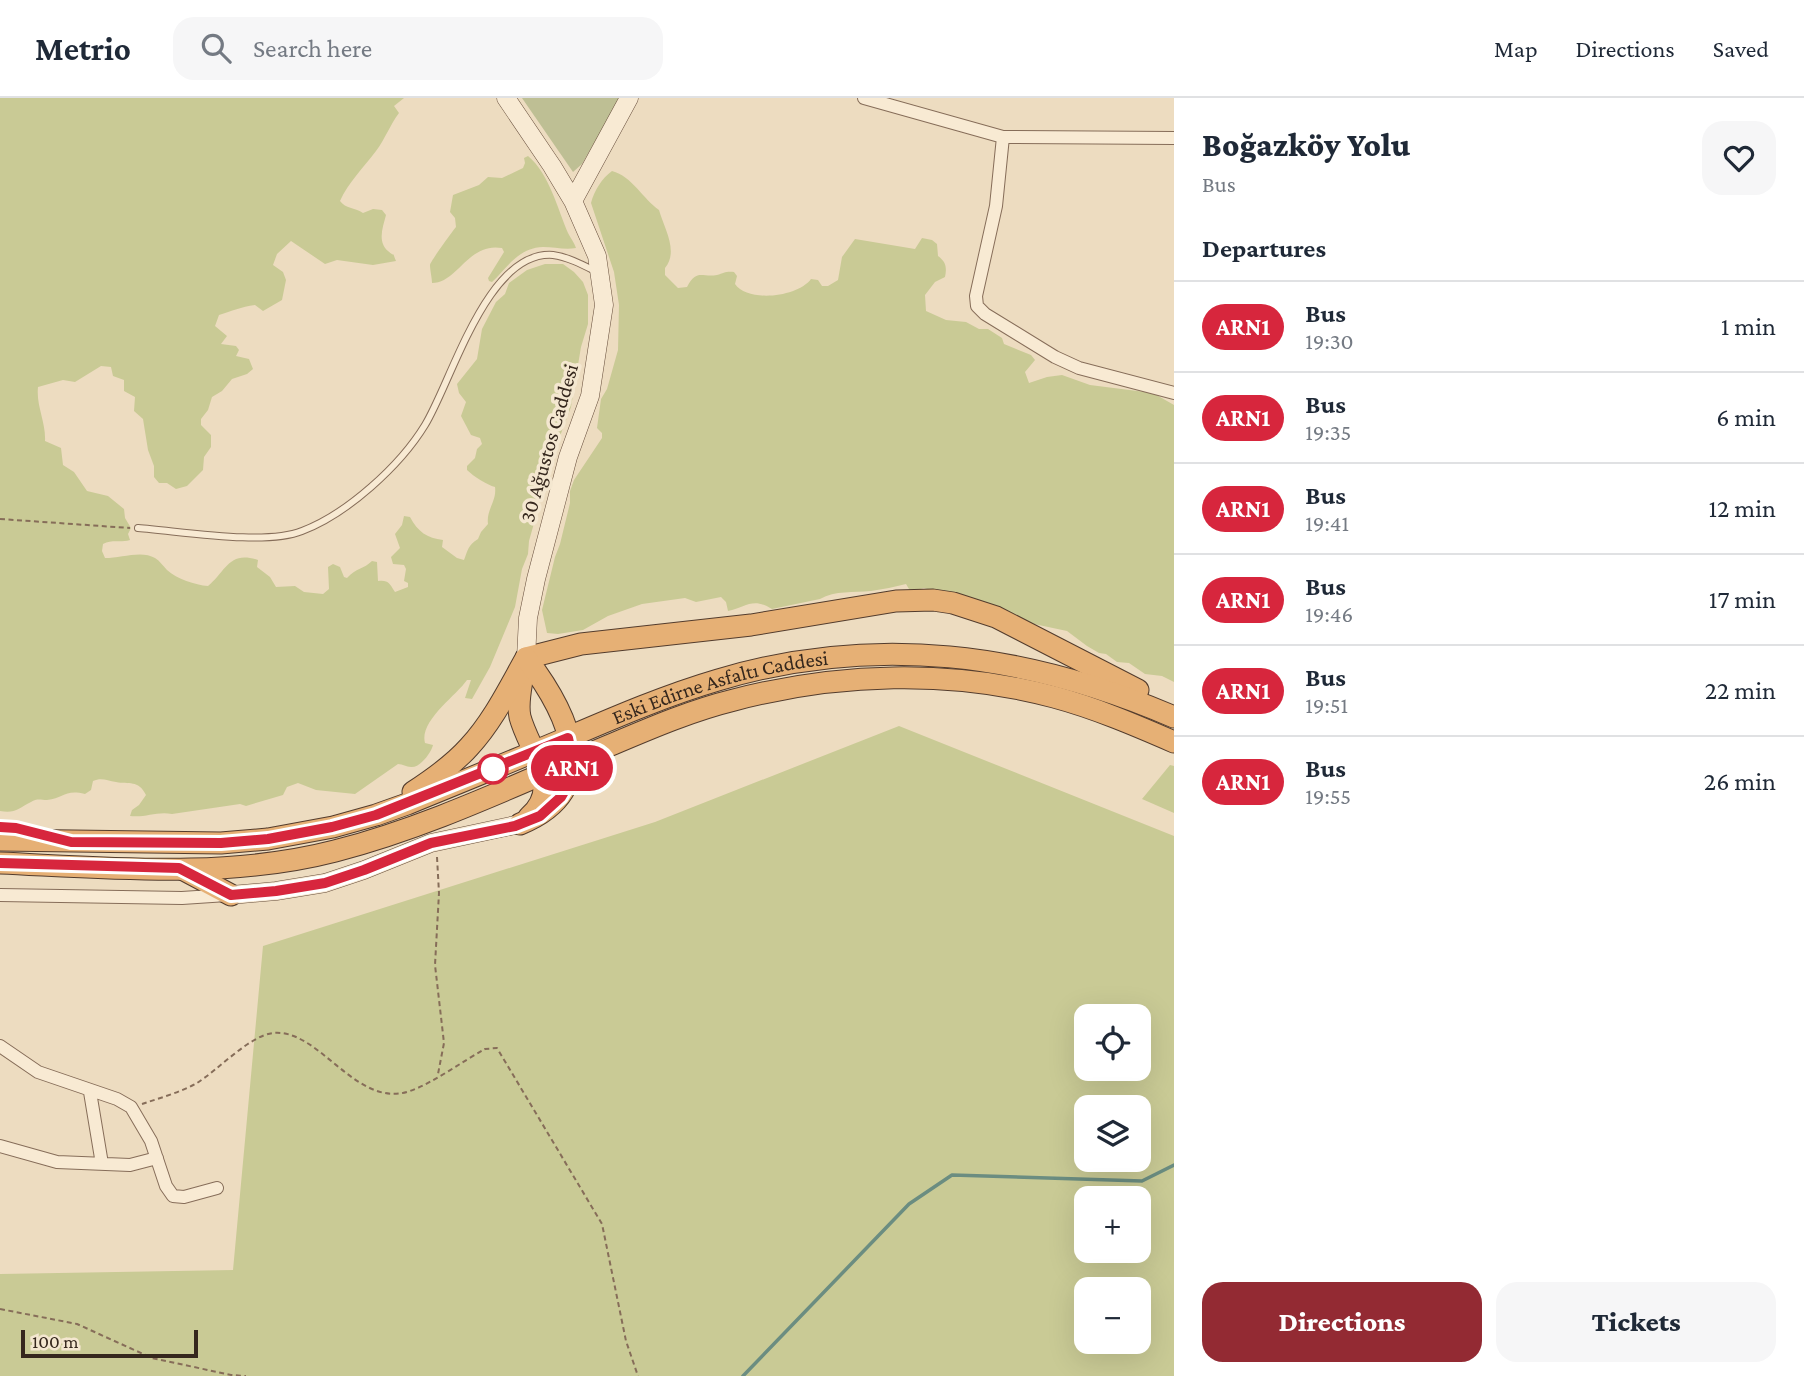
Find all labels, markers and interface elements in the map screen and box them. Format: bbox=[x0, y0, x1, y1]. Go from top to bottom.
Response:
search box bbox=[173, 17, 663, 80]
icon: search bbox=[197, 29, 235, 67]
text: Metrio bbox=[35, 30, 131, 67]
text: Search here bbox=[253, 34, 372, 63]
text: Map bbox=[1494, 35, 1538, 62]
text: Directions bbox=[1576, 35, 1675, 62]
text: Saved bbox=[1713, 35, 1769, 62]
button: heart bbox=[1702, 121, 1776, 195]
text: Boğazköy Yolu bbox=[1202, 126, 1410, 163]
text: Bus bbox=[1202, 171, 1236, 197]
text: Departures bbox=[1202, 234, 1326, 263]
text: Bus bbox=[1305, 299, 1346, 328]
text: 1 min bbox=[1721, 312, 1776, 341]
text: ARN1 bbox=[1216, 313, 1270, 340]
text: 19:30 bbox=[1305, 328, 1354, 354]
street label: 30 Ağustos Caddesi bbox=[515, 361, 583, 525]
text: Bus bbox=[1305, 390, 1346, 419]
text: 6 min bbox=[1716, 403, 1776, 432]
text: ARN1 bbox=[1216, 404, 1270, 431]
text: 19:35 bbox=[1305, 419, 1351, 445]
text: Bus bbox=[1305, 481, 1346, 510]
text: 12 min bbox=[1708, 494, 1776, 523]
text: ARN1 bbox=[1216, 495, 1270, 522]
text: 19:41 bbox=[1305, 510, 1349, 536]
text: Bus bbox=[1305, 572, 1346, 601]
text: 17 min bbox=[1709, 585, 1776, 614]
text: ARN1 bbox=[1216, 586, 1270, 613]
text: 19:46 bbox=[1305, 601, 1353, 627]
street label: Eski Edirne Asfaltı Caddesi bbox=[608, 646, 830, 729]
text: Bus bbox=[1305, 663, 1346, 692]
text: 22 min bbox=[1705, 676, 1776, 705]
text: ARN1 bbox=[1216, 677, 1270, 704]
text: 19:51 bbox=[1305, 692, 1348, 718]
line badge: ARN1 bbox=[523, 745, 621, 791]
unlabelled marker bbox=[478, 754, 508, 784]
text: ARN1 bbox=[545, 754, 599, 781]
text: Bus bbox=[1305, 754, 1346, 783]
text: 26 min bbox=[1704, 767, 1776, 796]
text: ARN1 bbox=[1216, 768, 1270, 795]
text: 19:55 bbox=[1305, 783, 1351, 809]
map controls bbox=[1074, 1004, 1151, 1354]
button: locate bbox=[1074, 1004, 1151, 1081]
button: layers bbox=[1074, 1095, 1151, 1172]
button: + bbox=[1074, 1186, 1151, 1263]
button: − bbox=[1074, 1277, 1151, 1354]
button: Directions bbox=[1202, 1282, 1482, 1362]
button: Tickets bbox=[1496, 1282, 1776, 1362]
scale bar bbox=[21, 1327, 198, 1359]
text: 100 m bbox=[32, 1331, 79, 1352]

